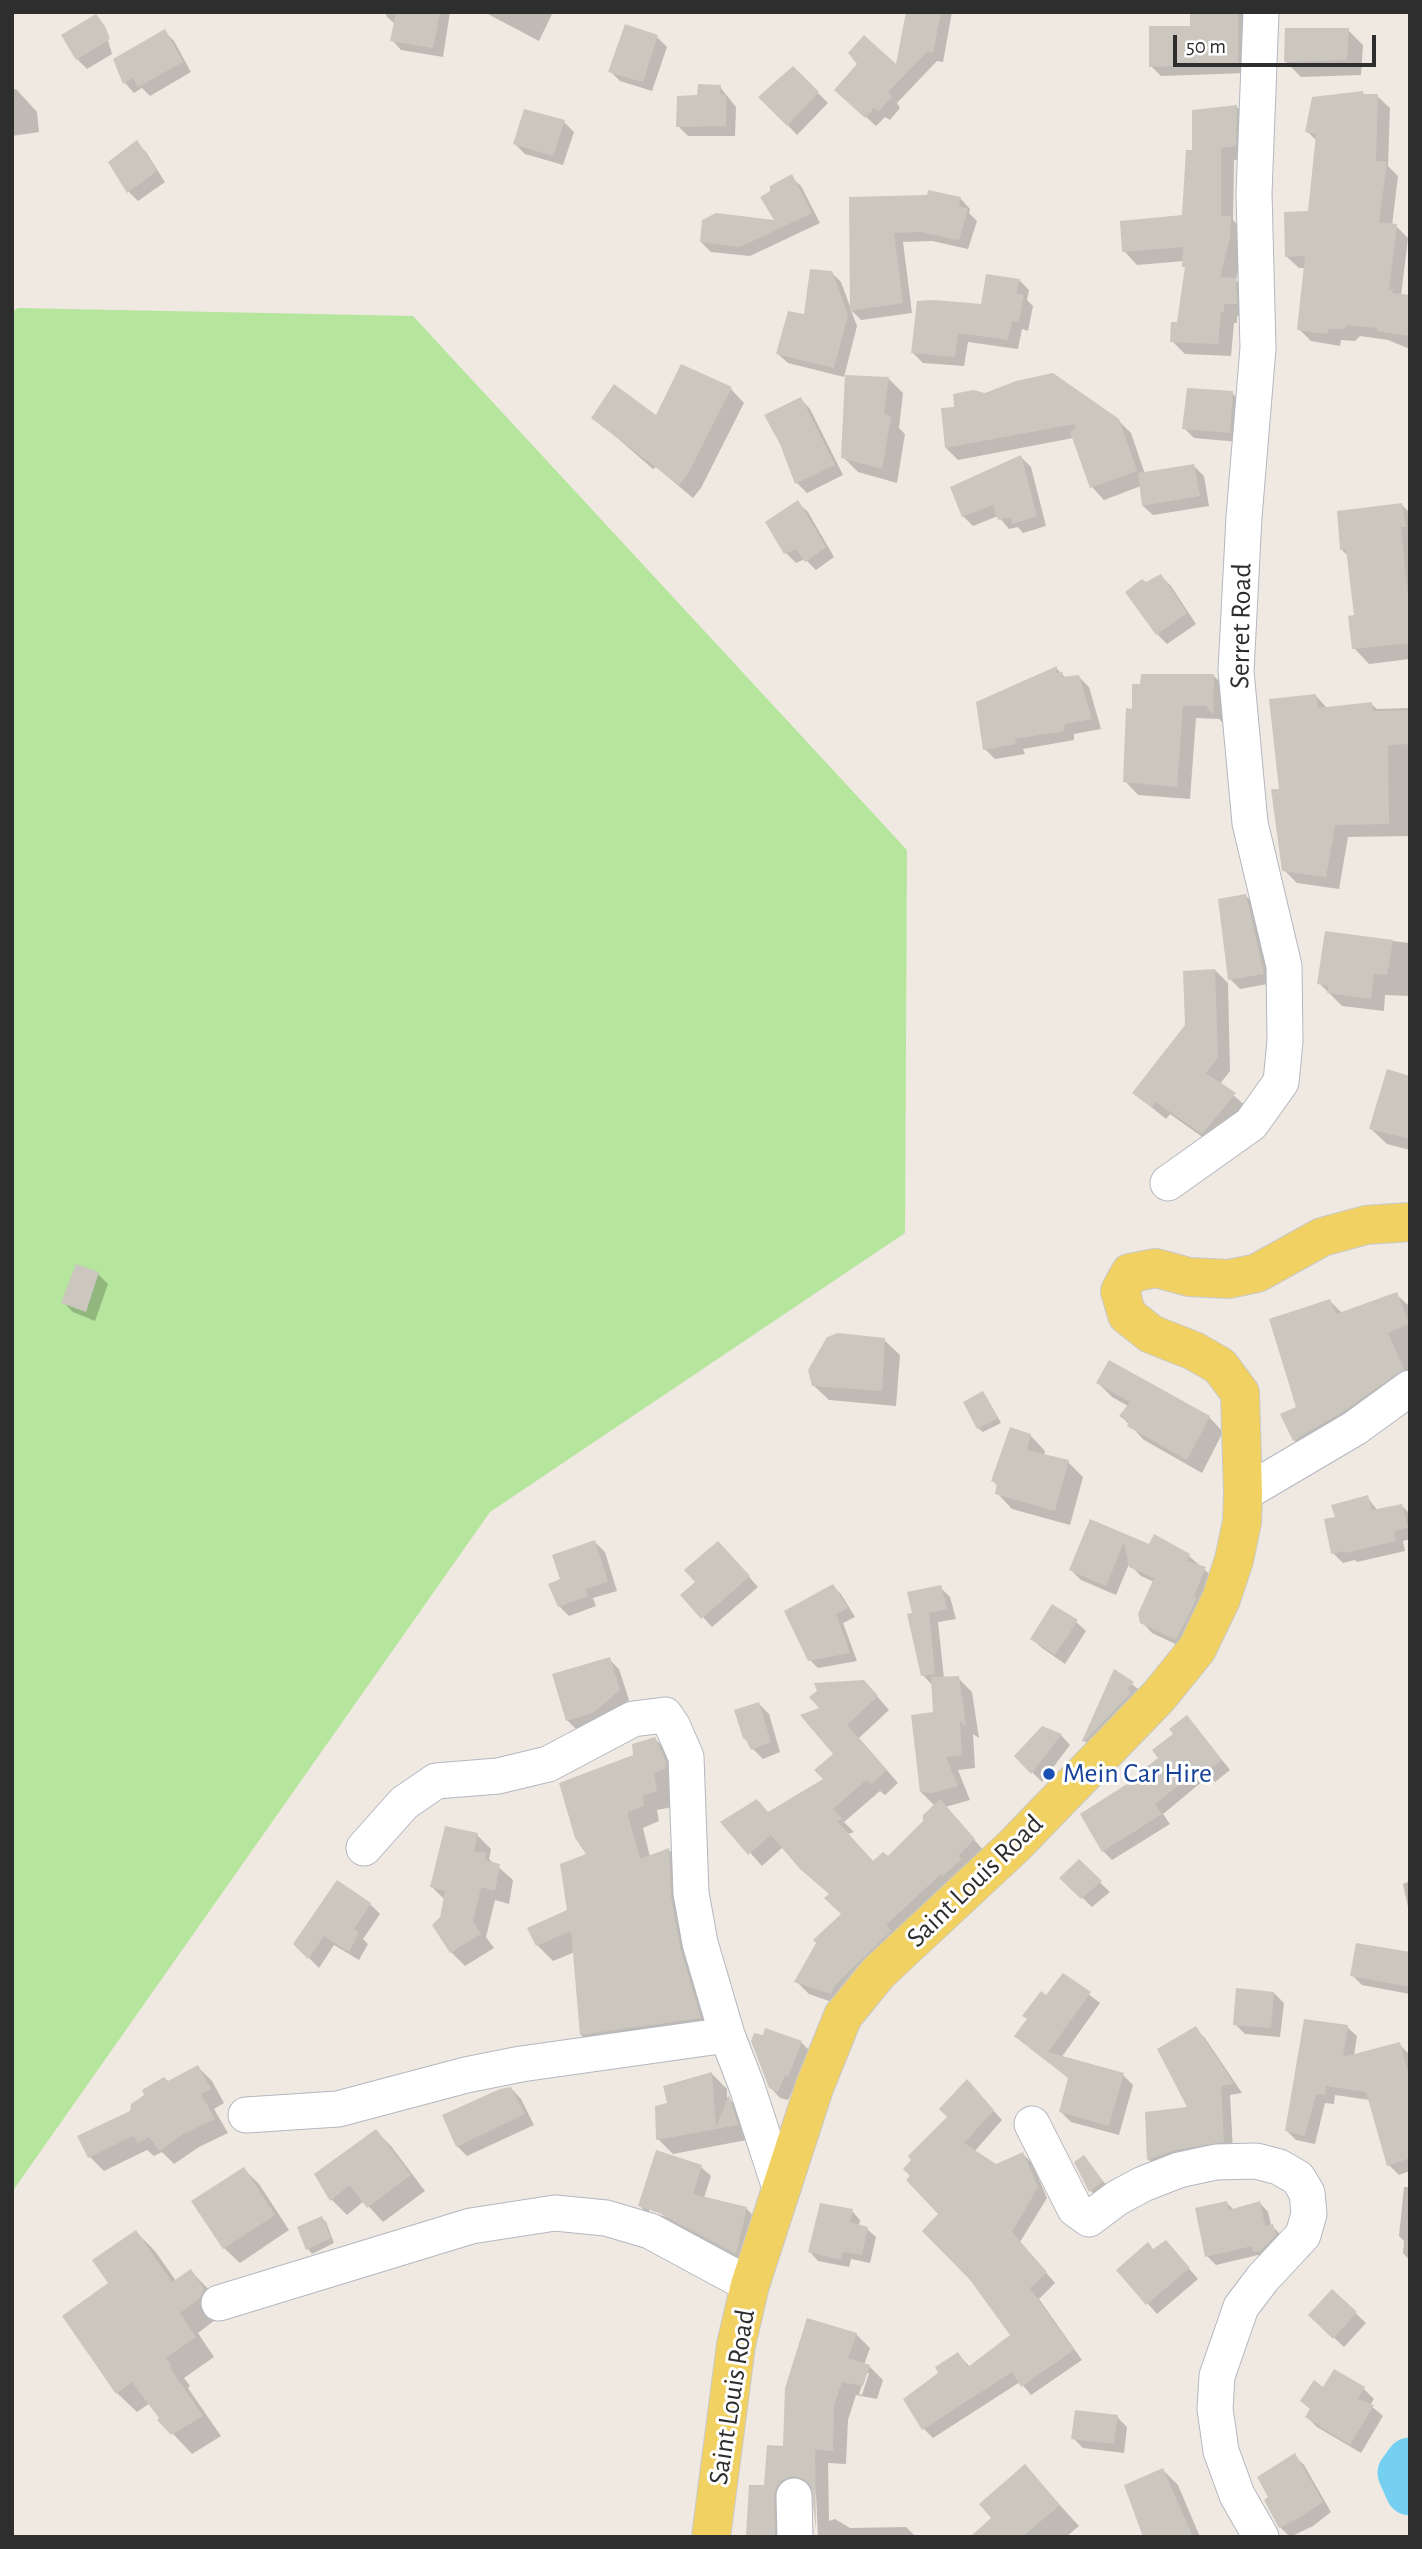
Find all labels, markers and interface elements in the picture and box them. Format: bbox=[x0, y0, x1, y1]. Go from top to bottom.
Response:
scale bar bbox=[1177, 21, 1380, 65]
text: 50 m bbox=[1186, 36, 1226, 57]
street label: Serret Road bbox=[1223, 563, 1259, 689]
place label: Mein Car Hire bbox=[1063, 1757, 1212, 1791]
marker: Mein Car Hire bbox=[1041, 1766, 1057, 1782]
street label: Saint Louis Road bbox=[900, 1807, 1050, 1955]
street label: Saint Louis Road bbox=[702, 2307, 762, 2487]

